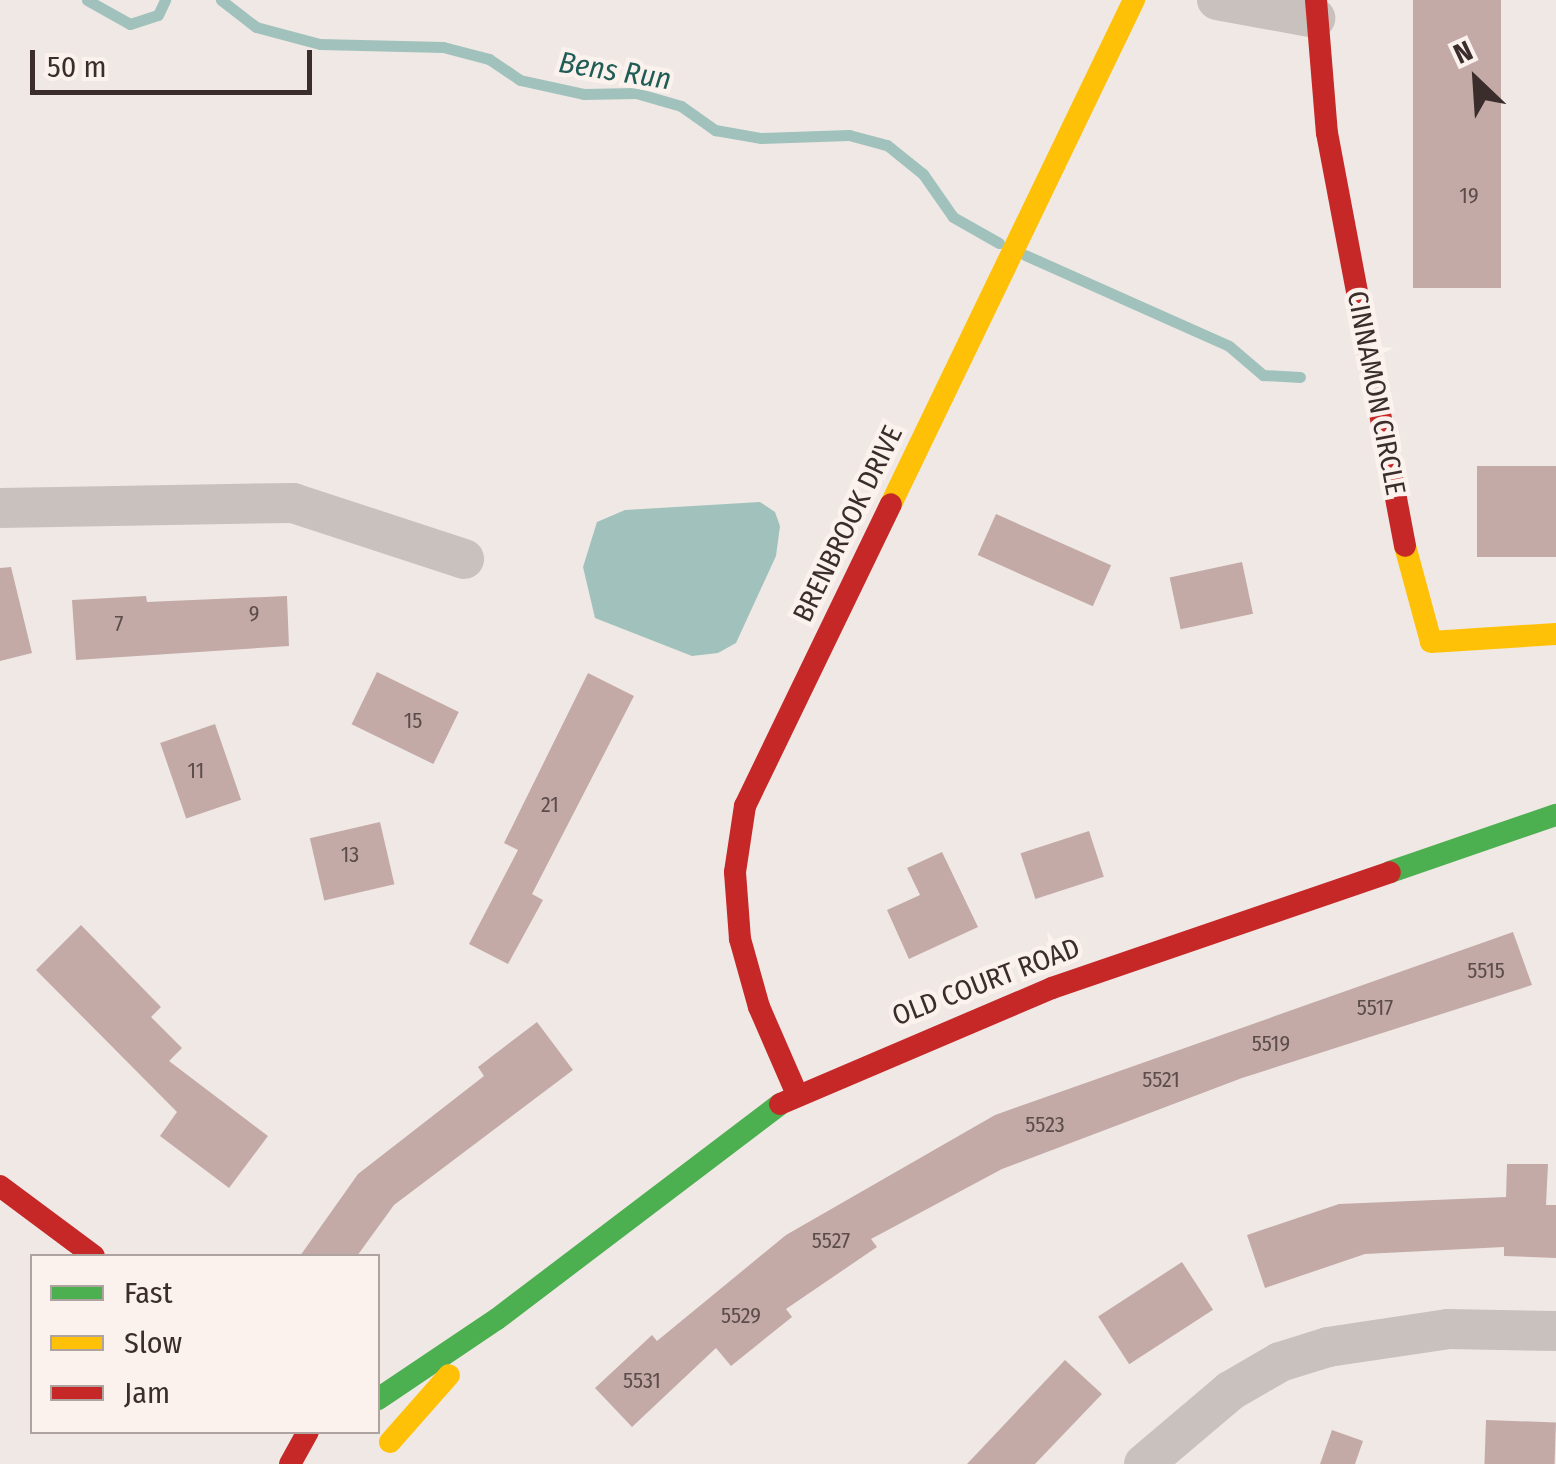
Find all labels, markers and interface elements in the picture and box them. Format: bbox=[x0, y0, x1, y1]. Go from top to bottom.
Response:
scale bar bbox=[35, 30, 318, 92]
north arrow bbox=[1426, 30, 1526, 130]
text: N bbox=[1449, 34, 1478, 71]
water label: Bens Run bbox=[556, 44, 674, 98]
text: 50 m bbox=[47, 49, 107, 85]
house number: 19 bbox=[1459, 183, 1479, 209]
street label: CINNAMON CIRCLE bbox=[1340, 288, 1412, 498]
street label: BRENBROOK DRIVE bbox=[786, 421, 910, 627]
house number: 9 bbox=[249, 601, 259, 627]
house number: 7 bbox=[115, 611, 123, 637]
house number: 15 bbox=[404, 708, 422, 734]
house number: 11 bbox=[188, 758, 204, 784]
house number: 21 bbox=[541, 792, 559, 818]
house number: 13 bbox=[341, 842, 359, 868]
street label: OLD COURT ROAD bbox=[888, 931, 1084, 1033]
house number: 5515 bbox=[1467, 958, 1505, 984]
house number: 5517 bbox=[1357, 995, 1393, 1021]
house number: 5519 bbox=[1252, 1031, 1290, 1057]
house number: 5521 bbox=[1142, 1067, 1180, 1093]
house number: 5523 bbox=[1025, 1112, 1065, 1138]
house number: 5527 bbox=[812, 1228, 850, 1254]
legend bbox=[30, 1254, 380, 1434]
text: Fast bbox=[124, 1275, 172, 1311]
house number: 5529 bbox=[721, 1303, 761, 1329]
text: Slow bbox=[124, 1325, 182, 1361]
house number: 5531 bbox=[623, 1368, 661, 1394]
text: Jam bbox=[124, 1375, 170, 1411]

